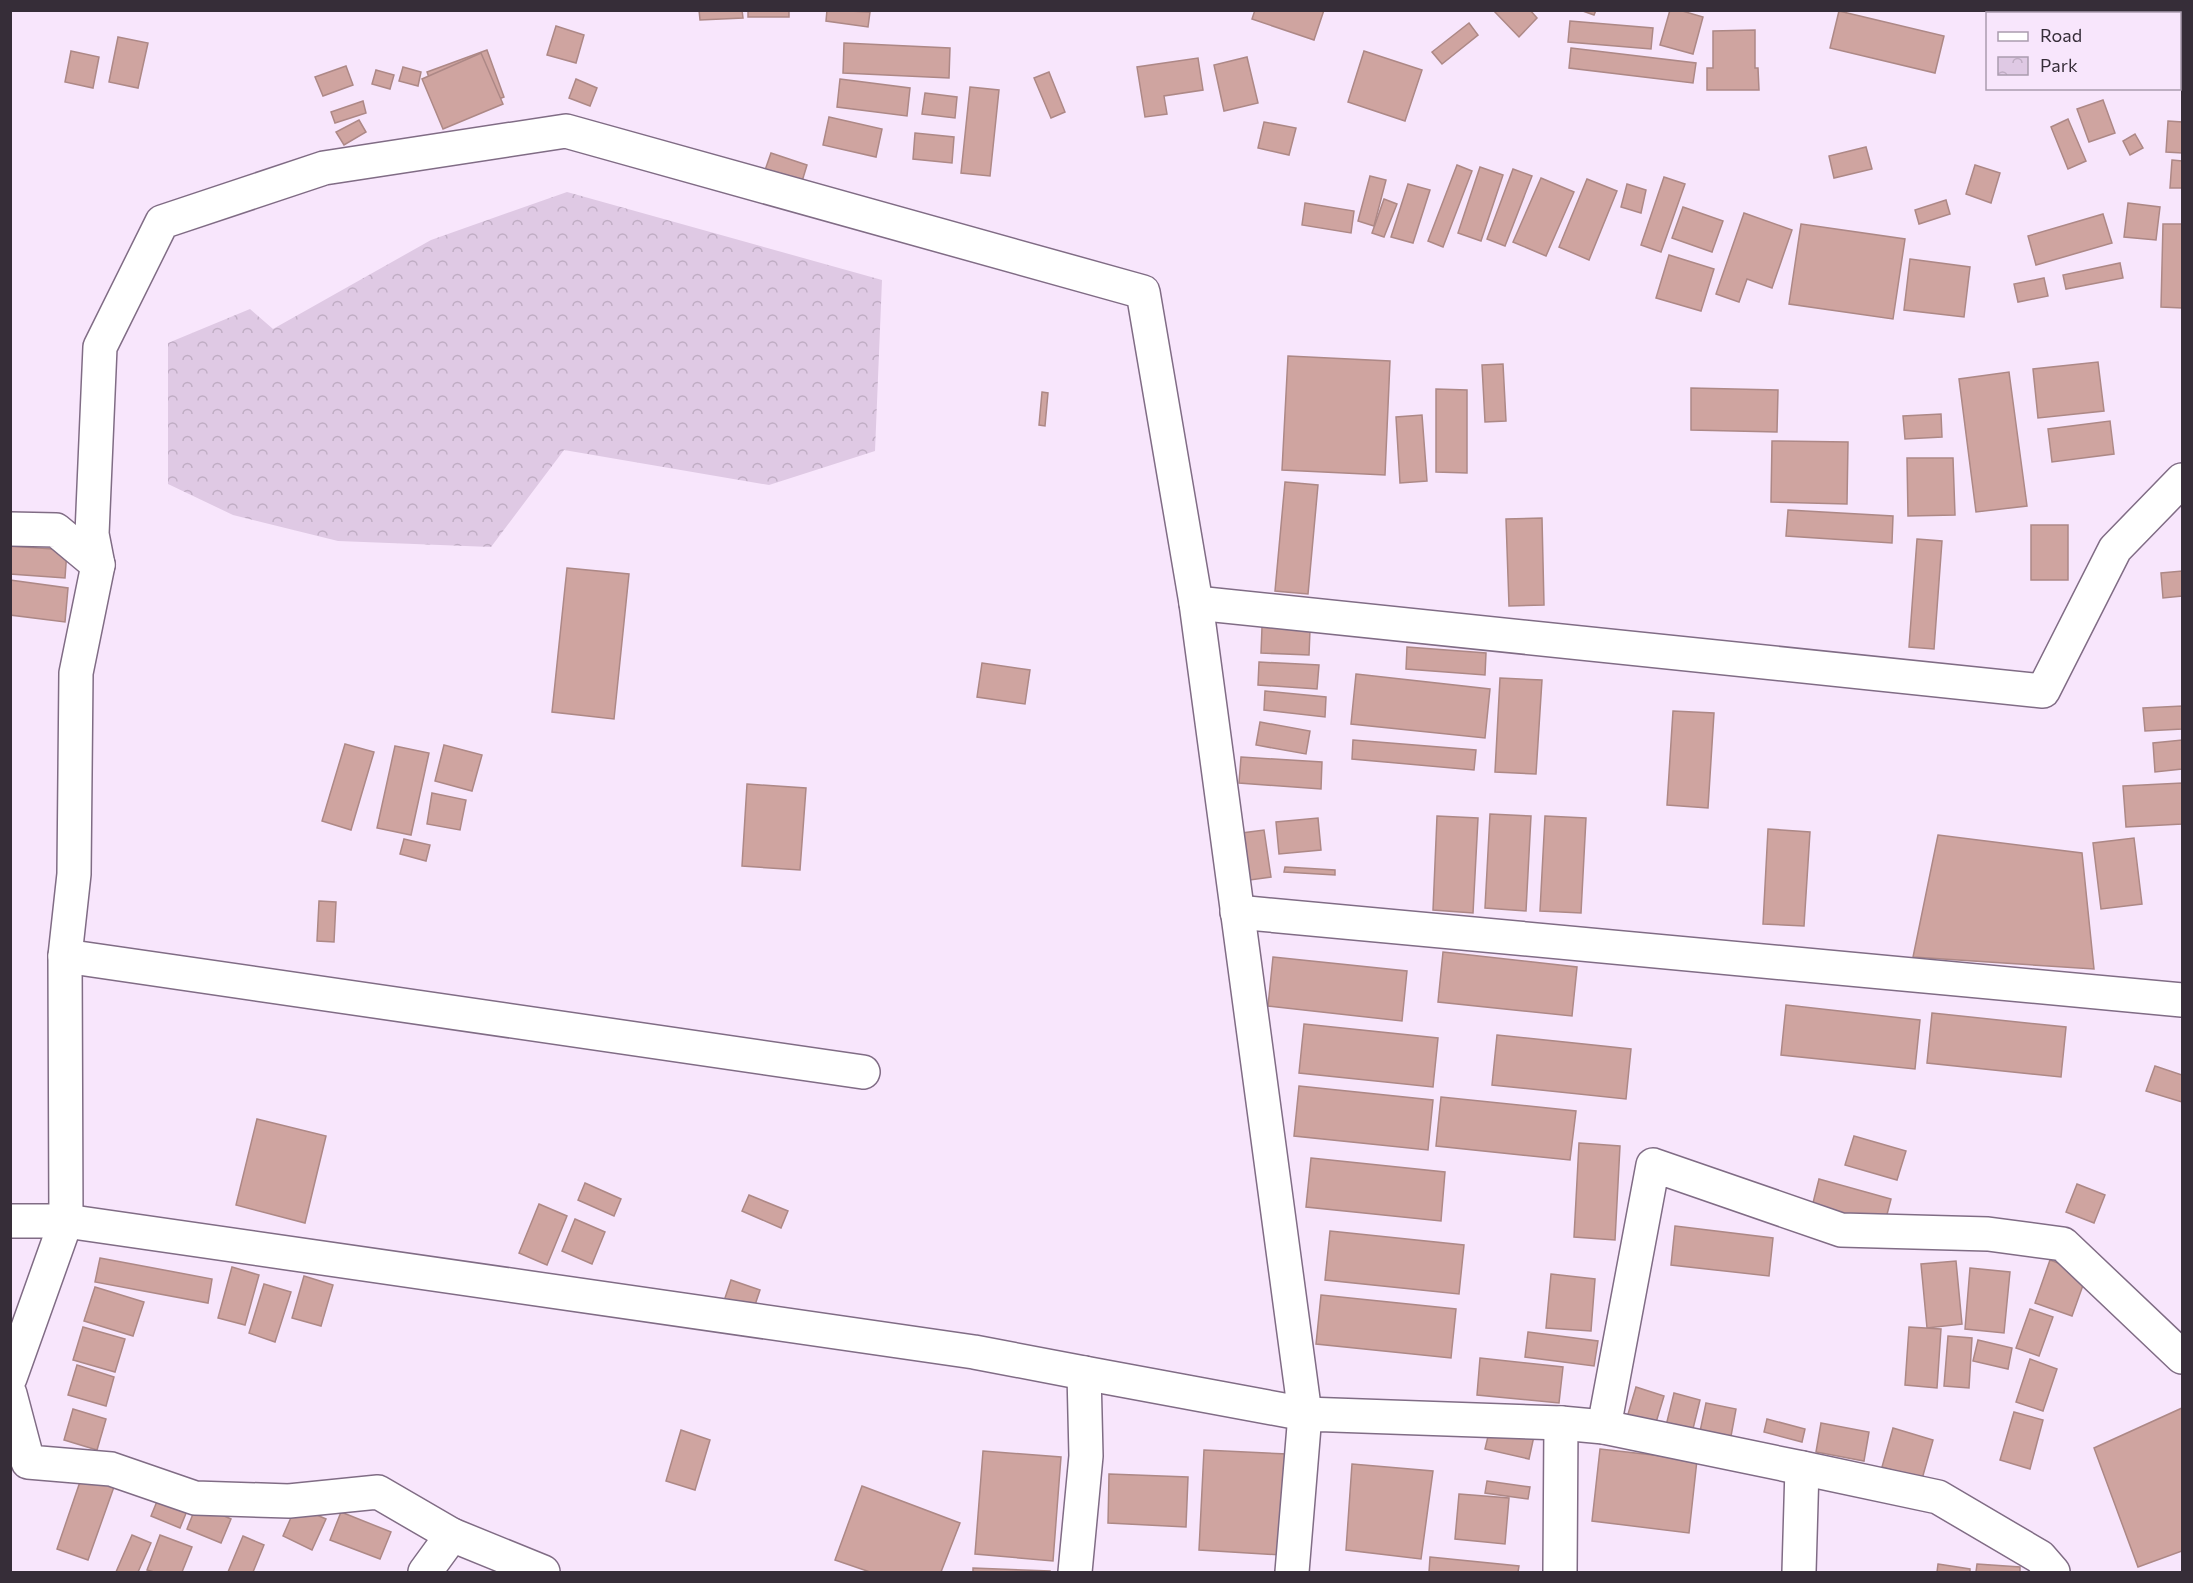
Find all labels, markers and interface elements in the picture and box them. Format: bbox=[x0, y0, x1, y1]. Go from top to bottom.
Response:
legend bbox=[1986, 12, 2181, 90]
text: Road bbox=[2040, 24, 2082, 46]
text: Park bbox=[2040, 54, 2078, 76]

